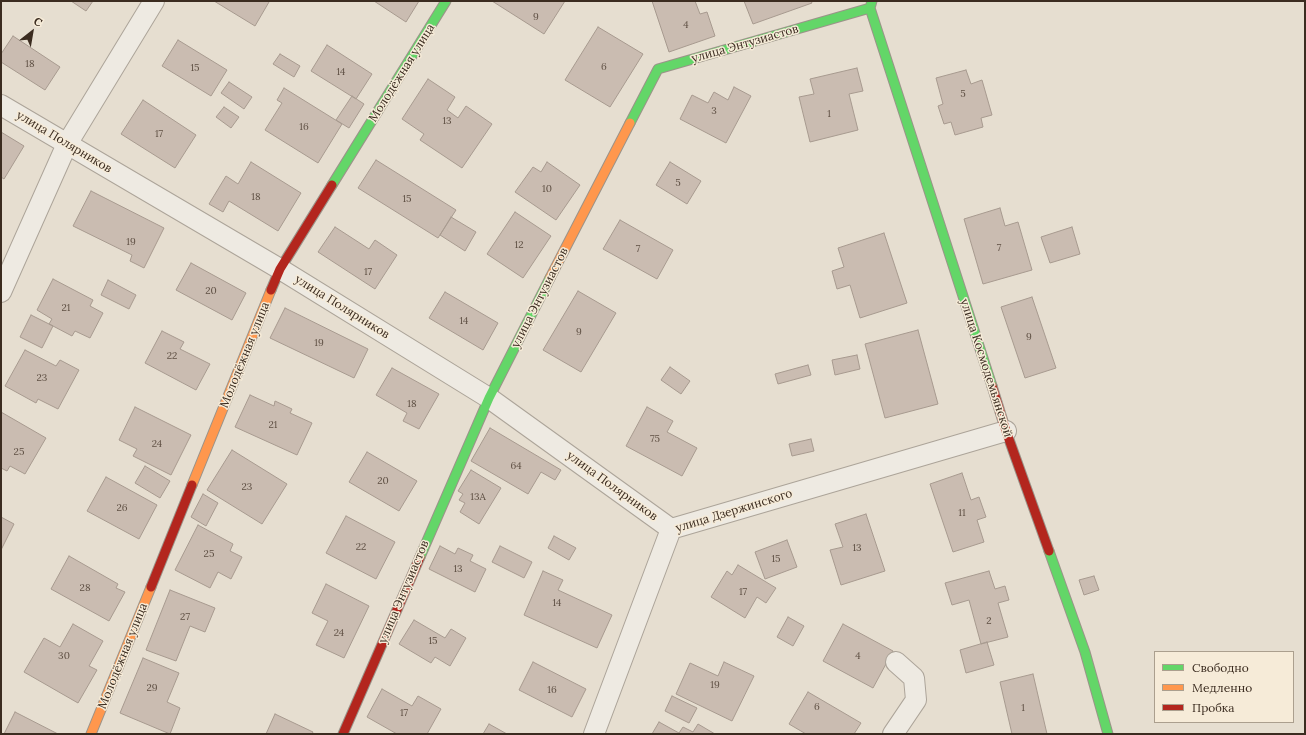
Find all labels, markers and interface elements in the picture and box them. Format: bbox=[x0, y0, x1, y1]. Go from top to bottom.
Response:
house number: 9 bbox=[533, 11, 539, 23]
north arrow bbox=[12, 12, 52, 52]
text: С bbox=[31, 14, 45, 30]
house number: 4 bbox=[683, 19, 689, 31]
street label: Молодёжная улица bbox=[366, 21, 438, 125]
street label: улица Энтузиастов bbox=[690, 22, 800, 66]
house number: 18 bbox=[25, 58, 35, 70]
house number: 6 bbox=[601, 61, 607, 73]
house number: 15 bbox=[190, 62, 200, 74]
house number: 14 bbox=[336, 66, 346, 78]
house number: 5 bbox=[960, 88, 966, 100]
house number: 3 bbox=[711, 105, 717, 117]
street label: улица Полярников bbox=[14, 108, 114, 176]
house number: 1 bbox=[827, 108, 831, 120]
house number: 13 bbox=[442, 115, 452, 127]
house number: 16 bbox=[299, 121, 309, 133]
house number: 17 bbox=[155, 128, 163, 140]
house number: 5 bbox=[675, 177, 681, 189]
house number: 10 bbox=[542, 183, 552, 195]
house number: 18 bbox=[251, 191, 261, 203]
house number: 15 bbox=[402, 193, 412, 205]
house number: 19 bbox=[126, 236, 136, 248]
house number: 12 bbox=[514, 239, 524, 251]
house number: 7 bbox=[997, 242, 1001, 254]
house number: 7 bbox=[636, 243, 640, 255]
street label: улица Энтузиастов bbox=[508, 245, 572, 351]
house number: 17 bbox=[364, 266, 372, 278]
street label: улица Полярников bbox=[292, 272, 392, 342]
house number: 20 bbox=[205, 285, 217, 297]
street label: улица Космодемьянской bbox=[957, 297, 1015, 439]
street label: Молодёжная улица bbox=[217, 300, 273, 410]
house number: 21 bbox=[61, 302, 71, 314]
house number: 14 bbox=[459, 315, 469, 327]
house number: 9 bbox=[576, 326, 582, 338]
house number: 9 bbox=[1026, 331, 1032, 343]
house number: 19 bbox=[314, 337, 324, 349]
house number: 22 bbox=[167, 350, 177, 362]
house number: 23 bbox=[37, 372, 47, 384]
house number: 18 bbox=[407, 398, 417, 410]
house number: 21 bbox=[268, 419, 278, 431]
house number: 75 bbox=[650, 433, 660, 445]
house number: 24 bbox=[152, 438, 162, 450]
house number: 25 bbox=[14, 446, 24, 458]
street label: улица Полярников bbox=[564, 448, 660, 524]
house number: 64 bbox=[510, 460, 522, 472]
house number: 20 bbox=[377, 475, 389, 487]
house number: 23 bbox=[242, 481, 252, 493]
street label: улица Дзержинского bbox=[674, 486, 794, 536]
house number: 13А bbox=[470, 491, 486, 503]
house number: 26 bbox=[116, 502, 128, 514]
house number: 11 bbox=[958, 507, 966, 519]
street label: улица Энтузиастов bbox=[376, 538, 432, 646]
house number: 22 bbox=[356, 541, 366, 553]
house number: 13 bbox=[852, 542, 862, 554]
house number: 25 bbox=[204, 548, 214, 560]
house number: 15 bbox=[771, 553, 781, 565]
house number: 13 bbox=[453, 563, 463, 575]
house number: 28 bbox=[80, 582, 90, 594]
house number: 17 bbox=[739, 586, 747, 598]
house number: 14 bbox=[552, 597, 562, 609]
street label: Молодёжная улица bbox=[95, 601, 151, 711]
house number: 27 bbox=[180, 611, 190, 623]
house number: 2 bbox=[986, 615, 992, 627]
house number: 24 bbox=[334, 627, 344, 639]
house number: 15 bbox=[428, 635, 438, 647]
house number: 30 bbox=[58, 650, 70, 662]
house number: 4 bbox=[855, 650, 861, 662]
legend bbox=[1154, 651, 1294, 723]
text: Свободно bbox=[1192, 660, 1249, 675]
house number: 19 bbox=[710, 679, 720, 691]
text: Медленно bbox=[1192, 680, 1252, 695]
house number: 29 bbox=[146, 682, 158, 694]
house number: 16 bbox=[547, 684, 557, 696]
text: Пробка bbox=[1192, 700, 1234, 715]
house number: 6 bbox=[814, 701, 820, 713]
house number: 1 bbox=[1021, 702, 1025, 714]
house number: 17 bbox=[400, 707, 408, 719]

